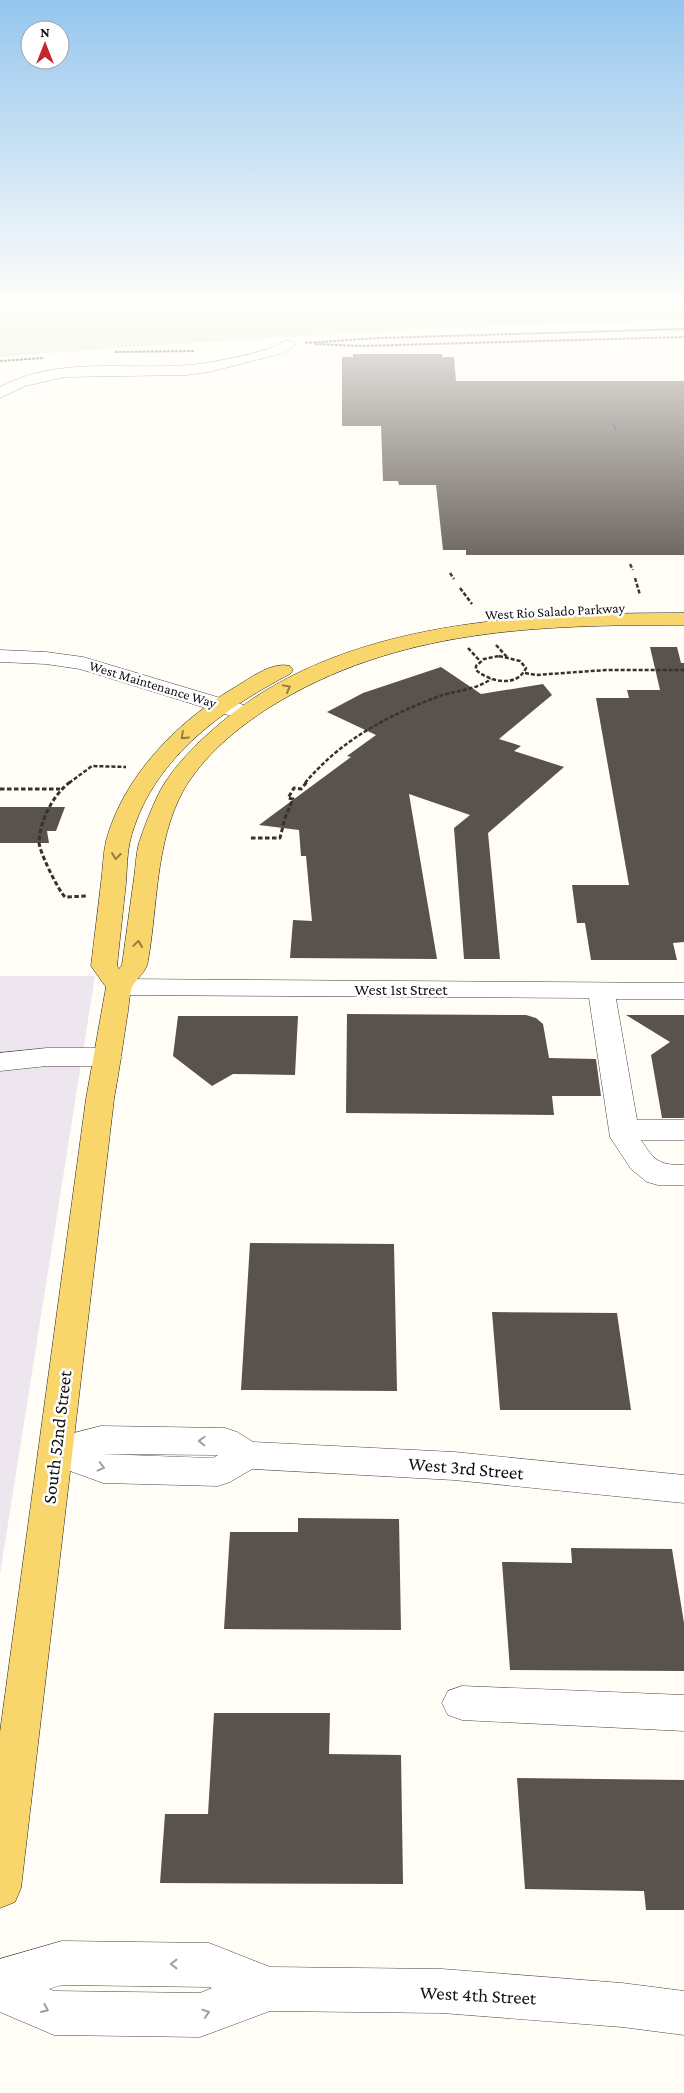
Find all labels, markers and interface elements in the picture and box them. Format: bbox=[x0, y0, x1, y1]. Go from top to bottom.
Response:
north arrow bbox=[20, 20, 70, 70]
text: N bbox=[40, 24, 50, 40]
street label: West Rio Salado Parkway bbox=[485, 599, 626, 623]
street label: West Maintenance Way bbox=[87, 657, 219, 711]
one-way arrow bbox=[282, 684, 291, 694]
one-way arrow bbox=[181, 730, 190, 739]
one-way arrow bbox=[111, 852, 122, 860]
one-way arrow bbox=[132, 940, 143, 948]
street label: West 1st Street bbox=[355, 981, 448, 998]
street label: South 52nd Street bbox=[38, 1368, 76, 1505]
one-way arrow bbox=[197, 1436, 205, 1447]
street label: West 3rd Street bbox=[407, 1452, 525, 1484]
one-way arrow bbox=[96, 1461, 105, 1472]
one-way arrow bbox=[169, 1959, 177, 1969]
street label: West 4th Street bbox=[419, 1981, 537, 2009]
one-way arrow bbox=[40, 2003, 49, 2014]
one-way arrow bbox=[201, 2008, 210, 2018]

